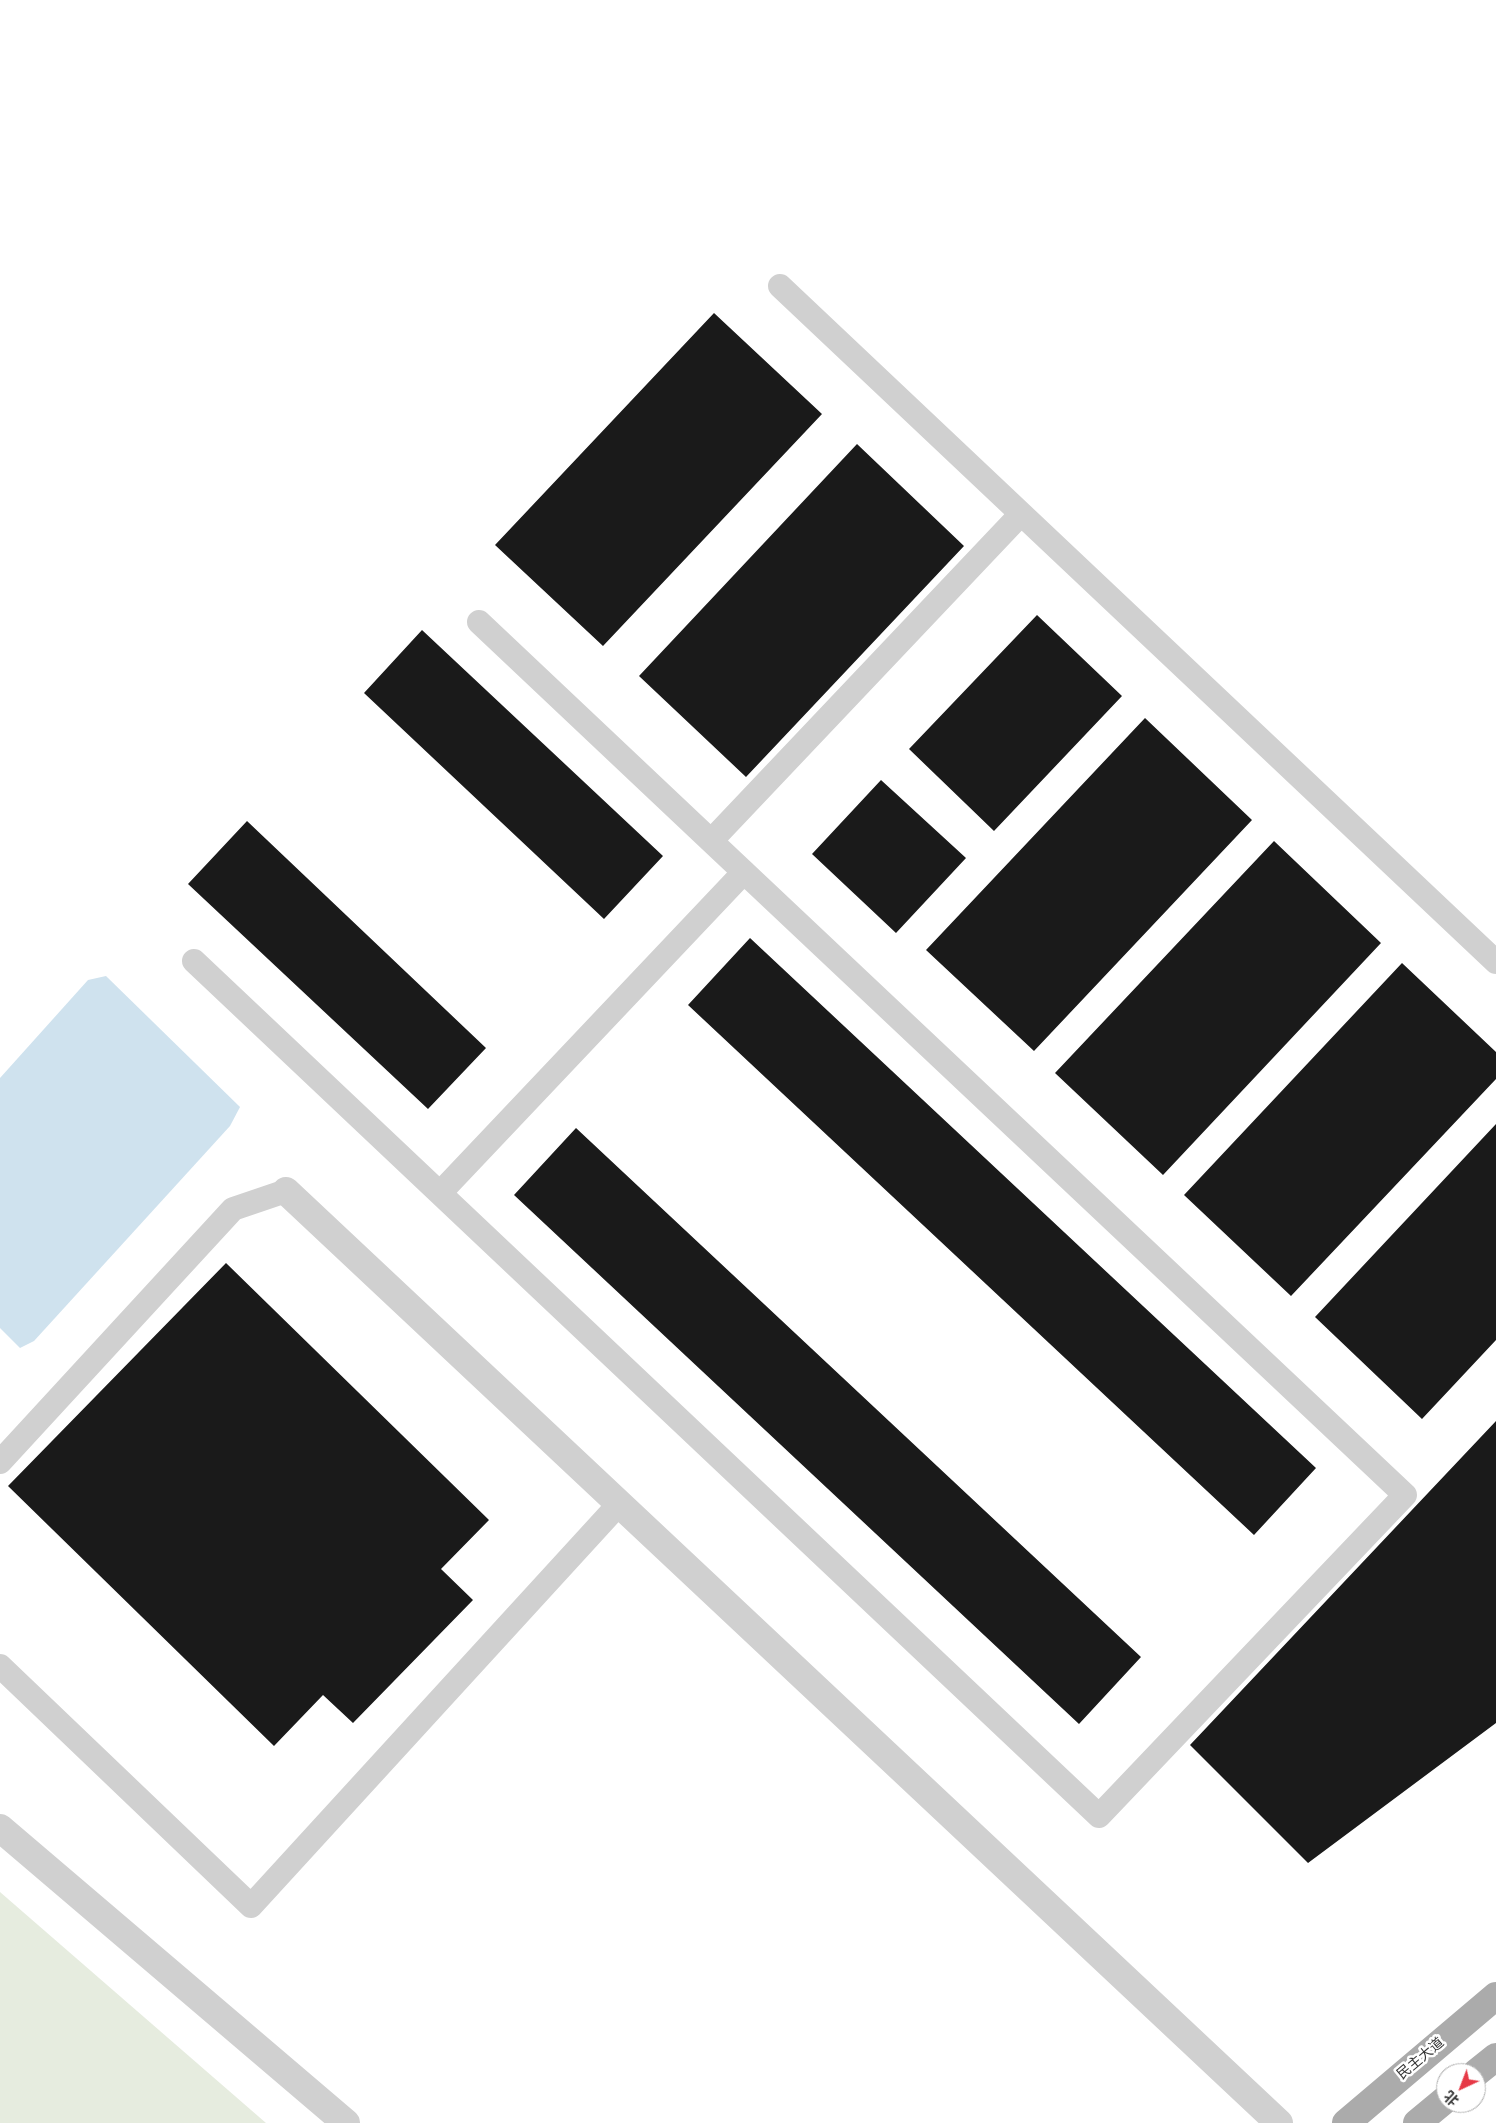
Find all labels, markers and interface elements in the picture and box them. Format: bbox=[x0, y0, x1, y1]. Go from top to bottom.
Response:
street label: 民主大道 bbox=[1394, 2035, 1448, 2083]
north arrow bbox=[1436, 2063, 1486, 2113]
text: 北 bbox=[1441, 2088, 1462, 2109]

